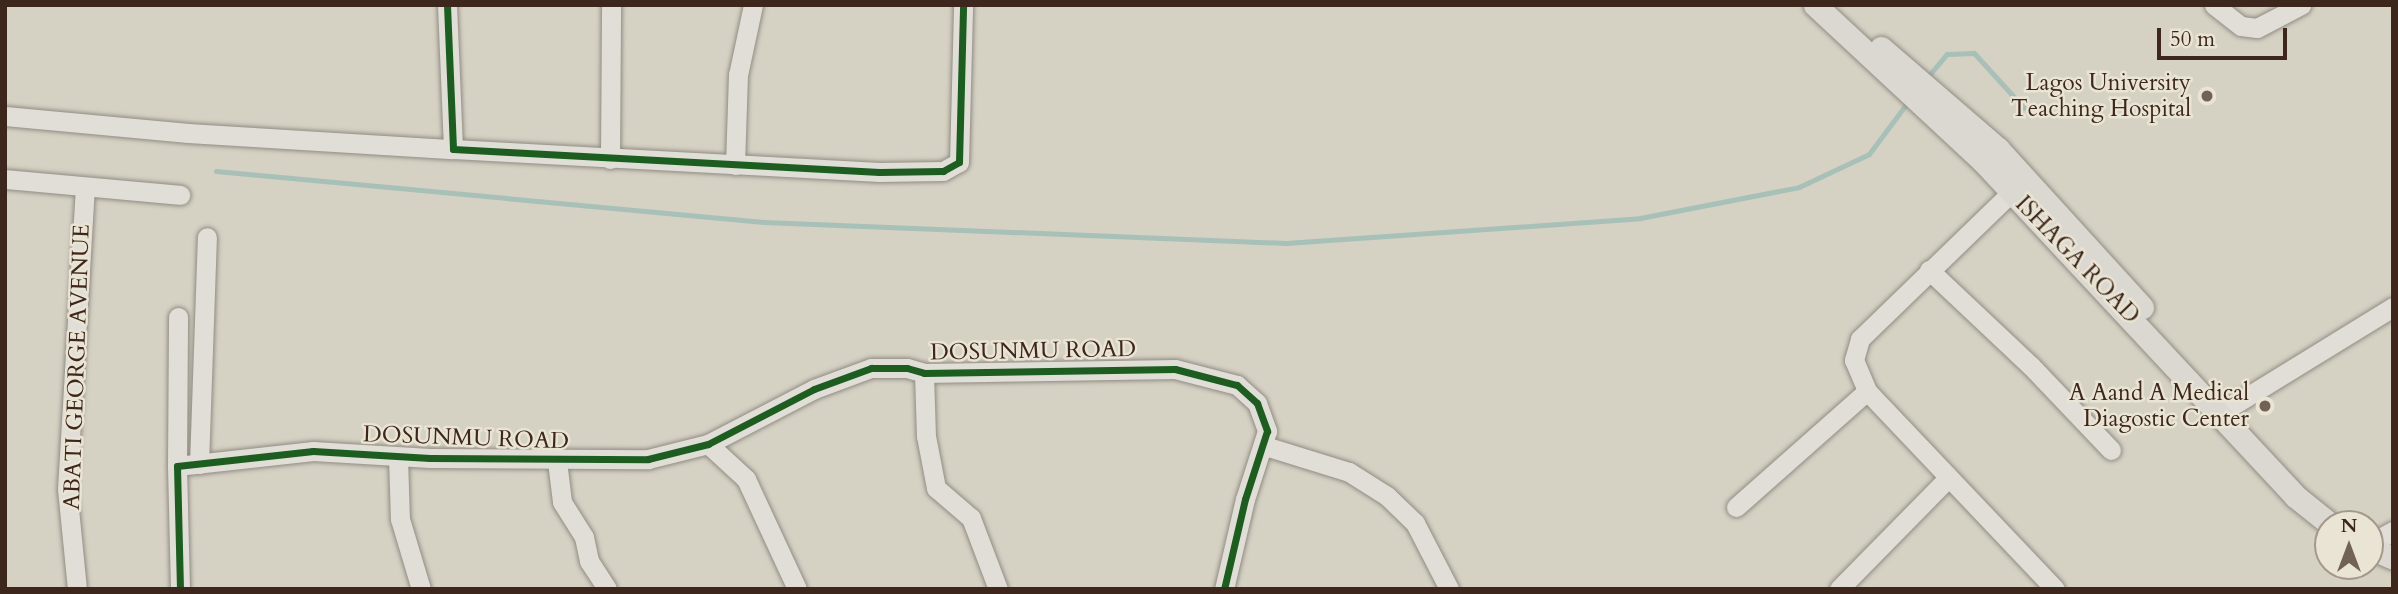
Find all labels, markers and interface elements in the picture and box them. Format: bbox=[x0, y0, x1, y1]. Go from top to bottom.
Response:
scale bar bbox=[2160, 14, 2290, 58]
text: 50 m bbox=[2170, 25, 2215, 54]
place label: Lagos University Teaching Hospital bbox=[2011, 69, 2191, 123]
marker: Lagos University Teaching Hospital bbox=[2197, 86, 2217, 106]
street label: ISHAGA ROAD bbox=[2009, 191, 2145, 329]
street label: ABATI GEORGE AVENUE bbox=[58, 224, 96, 510]
street label: DOSUNMU ROAD bbox=[930, 335, 1136, 367]
place label: A Aand A Medical Diagostic Center bbox=[2069, 379, 2249, 433]
marker: A Aand A Medical Diagostic Center bbox=[2255, 396, 2275, 416]
street label: DOSUNMU ROAD bbox=[363, 421, 569, 455]
north arrow bbox=[2314, 510, 2384, 580]
text: N bbox=[2341, 513, 2357, 539]

